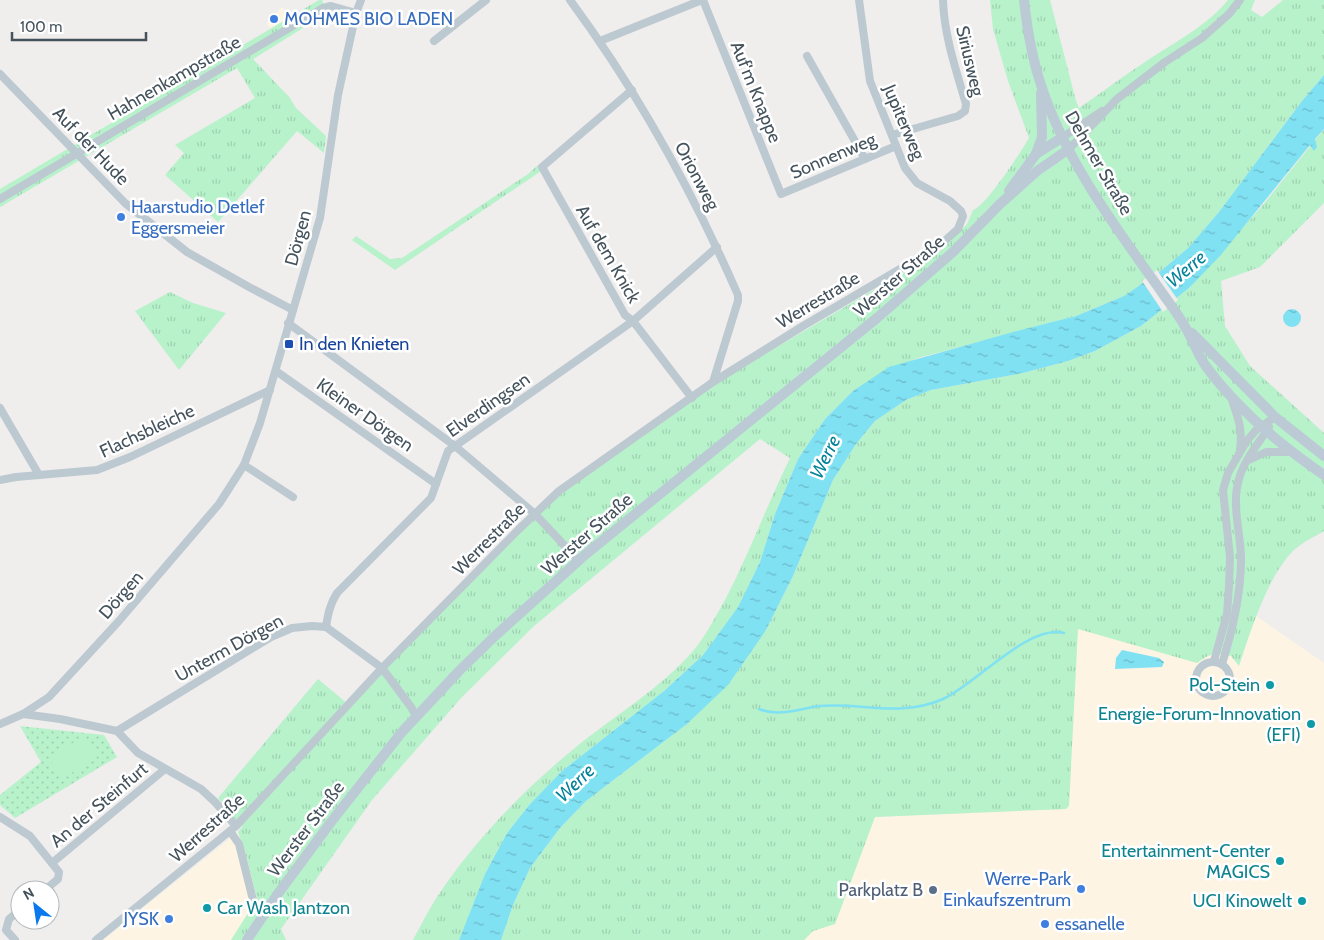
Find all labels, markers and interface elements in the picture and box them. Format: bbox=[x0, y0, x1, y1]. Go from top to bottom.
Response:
place label: MOHMES BIO LADEN bbox=[284, 8, 453, 30]
scale bar bbox=[12, 10, 146, 42]
marker: MOHMES BIO LADEN bbox=[268, 13, 280, 25]
text: 100 m bbox=[20, 18, 62, 36]
street label: Siriusweg bbox=[951, 24, 989, 99]
street label: Hahnenkampstraße bbox=[104, 31, 244, 125]
street label: Auf'm Knappe bbox=[726, 38, 786, 146]
street label: Jupiterweg bbox=[878, 80, 930, 164]
street label: Auf der Hude bbox=[48, 102, 134, 190]
street label: Dehmer Straße bbox=[1060, 107, 1138, 219]
street label: Sonnenweg bbox=[787, 128, 880, 184]
street label: Orionweg bbox=[670, 138, 725, 215]
place label: Haarstudio Detlef Eggersmeier bbox=[131, 196, 265, 239]
street label: Auf dem Knick bbox=[571, 201, 645, 308]
street label: Dörgen bbox=[280, 208, 316, 268]
marker: Haarstudio Detlef Eggersmeier bbox=[115, 211, 127, 223]
street label: Werster Straße bbox=[849, 230, 949, 322]
water label: Werre bbox=[1161, 245, 1211, 292]
street label: Werrestraße bbox=[772, 267, 864, 333]
place label: In den Knieten bbox=[299, 333, 409, 355]
marker: In den Knieten bbox=[283, 338, 295, 350]
street label: Elverdingsen bbox=[442, 368, 534, 442]
street label: Kleiner Dörgen bbox=[312, 374, 418, 456]
street label: Flachsbleiche bbox=[96, 399, 198, 463]
water label: Werre bbox=[805, 431, 845, 482]
street label: Werster Straße bbox=[537, 488, 637, 580]
street label: Werrestraße bbox=[448, 498, 530, 580]
street label: Dörgen bbox=[94, 566, 148, 624]
street label: Unterm Dörgen bbox=[171, 609, 287, 687]
place label: Pol-Stein bbox=[1189, 674, 1260, 696]
marker: Pol-Stein bbox=[1264, 679, 1276, 691]
place label: Energie-Forum-Innovation (EFI) bbox=[1098, 703, 1301, 746]
marker: Energie-Forum-Innovation (EFI) bbox=[1305, 718, 1317, 730]
street label: An der Steinfurt bbox=[46, 758, 152, 852]
water label: Werre bbox=[551, 759, 599, 807]
street label: Werster Straße bbox=[263, 777, 349, 881]
street label: Werrestraße bbox=[165, 789, 249, 867]
place label: Entertainment-Center MAGICS bbox=[1101, 840, 1270, 883]
marker: Entertainment-Center MAGICS bbox=[1274, 855, 1286, 867]
place label: Werre-Park Einkaufszentrum bbox=[943, 868, 1072, 911]
place label: Parkplatz B bbox=[838, 879, 923, 901]
north arrow bbox=[10, 880, 60, 930]
text: N bbox=[20, 883, 37, 904]
marker: Werre-Park Einkaufszentrum bbox=[1075, 883, 1087, 895]
marker: Parkplatz B bbox=[927, 884, 939, 896]
place label: UCI Kinowelt bbox=[1193, 890, 1292, 912]
marker: UCI Kinowelt bbox=[1296, 895, 1308, 907]
place label: Car Wash Jantzon bbox=[217, 897, 350, 919]
marker: Car Wash Jantzon bbox=[201, 902, 213, 914]
place label: JYSK bbox=[123, 908, 160, 930]
marker: JYSK bbox=[163, 913, 175, 925]
place label: essanelle bbox=[1055, 913, 1125, 935]
marker: essanelle bbox=[1039, 918, 1051, 930]

